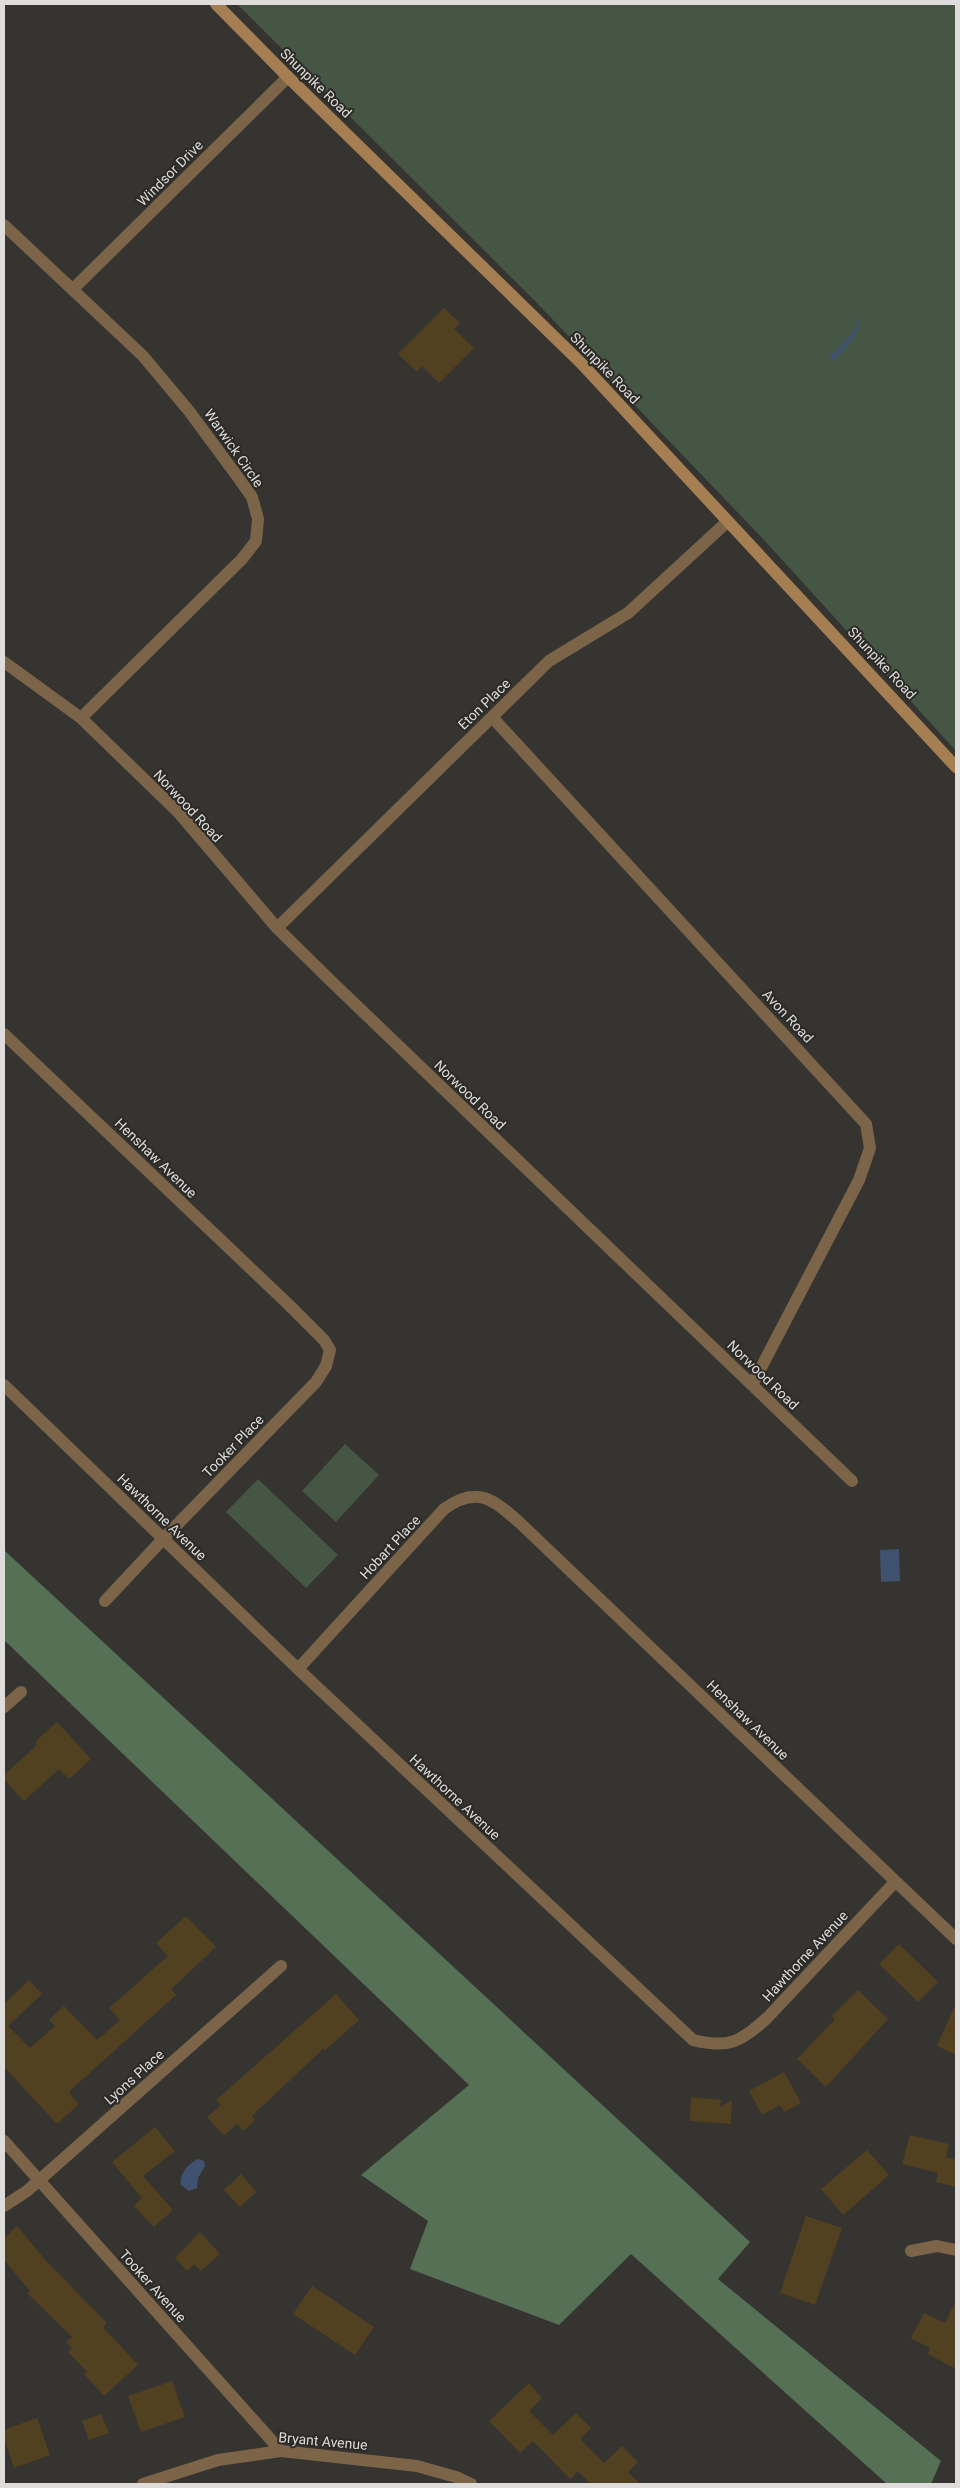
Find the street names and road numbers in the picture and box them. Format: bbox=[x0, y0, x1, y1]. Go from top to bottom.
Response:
street label: Shunpike Road bbox=[277, 45, 355, 121]
street label: Windsor Drive bbox=[134, 137, 206, 209]
street label: Shunpike Road bbox=[567, 329, 643, 407]
street label: Warwick Circle bbox=[201, 406, 267, 490]
street label: Shunpike Road bbox=[845, 624, 919, 702]
street label: Eton Place bbox=[455, 675, 513, 733]
street label: Norwood Road bbox=[151, 767, 225, 845]
street label: Avon Road bbox=[759, 986, 817, 1046]
street label: Norwood Road bbox=[431, 1057, 509, 1133]
street label: Henshaw Avenue bbox=[112, 1115, 200, 1201]
street label: Norwood Road bbox=[724, 1337, 802, 1413]
street label: Tooker Place bbox=[199, 1411, 267, 1481]
street label: Hawthorne Avenue bbox=[114, 1470, 210, 1564]
street label: Hobart Place bbox=[356, 1512, 424, 1582]
street label: Henshaw Avenue bbox=[704, 1677, 792, 1763]
street label: Hawthorne Avenue bbox=[407, 1751, 503, 1843]
street label: Hawthorne Avenue bbox=[759, 1908, 851, 2004]
street label: Lyons Place bbox=[101, 2046, 167, 2108]
street label: Tooker Avenue bbox=[116, 2246, 190, 2326]
street label: Bryant Avenue bbox=[278, 2429, 368, 2453]

